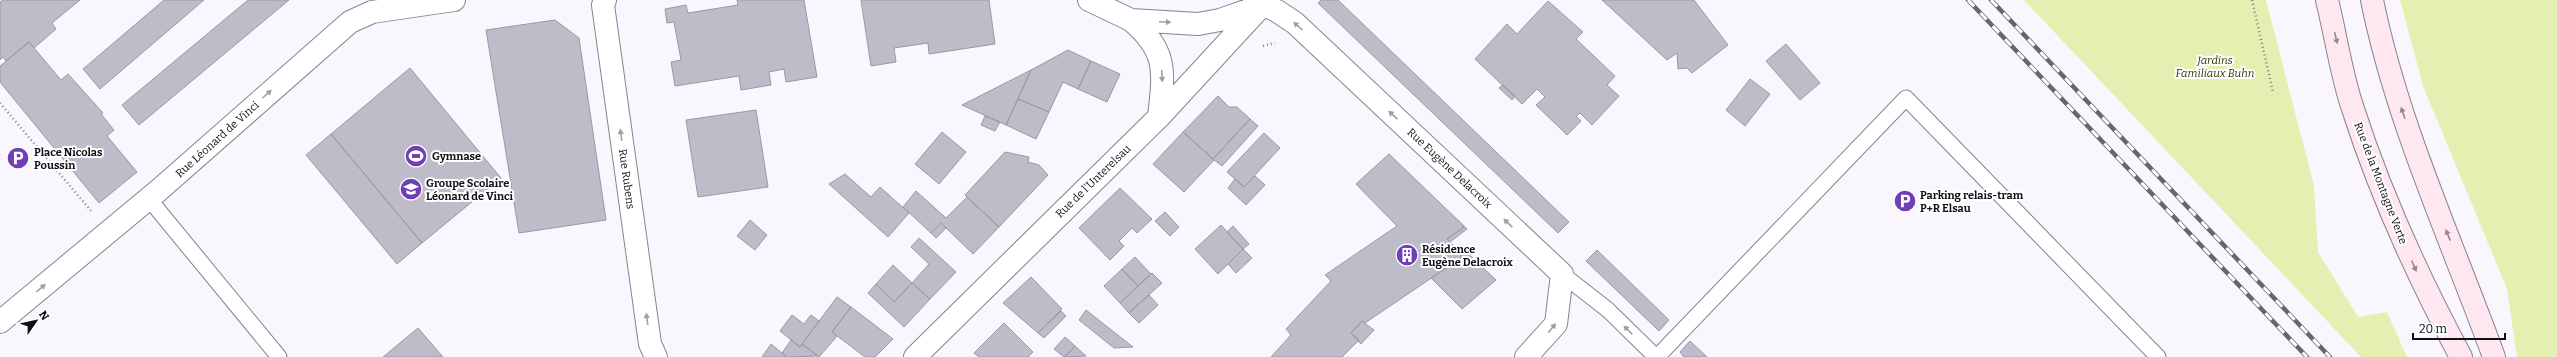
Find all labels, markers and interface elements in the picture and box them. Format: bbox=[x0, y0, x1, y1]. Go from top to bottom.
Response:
one-way arrow bbox=[1159, 19, 1171, 26]
one-way arrow bbox=[1293, 21, 1303, 31]
one-way arrow bbox=[2334, 32, 2340, 44]
park label: Jardins Familiaux Buhn bbox=[2176, 54, 2255, 80]
one-way arrow bbox=[1159, 70, 1165, 83]
one-way arrow bbox=[262, 90, 272, 99]
street label: Rue Léonard de Vinci bbox=[173, 98, 262, 180]
one-way arrow bbox=[2400, 107, 2406, 119]
one-way arrow bbox=[1388, 110, 1398, 120]
street label: Rue de la Montagne Verte bbox=[2351, 120, 2410, 246]
street label: Rue Eugène Delacroix bbox=[1405, 126, 1495, 211]
one-way arrow bbox=[618, 129, 624, 141]
street label: Rue de l'Unterelsau bbox=[1053, 142, 1134, 221]
sports icon: Gymnase bbox=[403, 143, 429, 169]
parking icon: Place Nicolas Poussin bbox=[5, 145, 31, 171]
place label: Place Nicolas Poussin bbox=[34, 146, 103, 172]
street label: Rue Rubens bbox=[616, 148, 637, 210]
place label: Gymnase bbox=[432, 150, 481, 163]
school or university icon: Groupe Scolaire Léonard de Vinci bbox=[398, 176, 424, 202]
place label: Groupe Scolaire Léonard de Vinci bbox=[426, 177, 514, 203]
parking icon: Parking relais-tram P+R Elsau bbox=[1892, 188, 1918, 214]
place label: Parking relais-tram P+R Elsau bbox=[1920, 189, 2024, 215]
one-way arrow bbox=[1503, 218, 1513, 228]
one-way arrow bbox=[2444, 229, 2450, 241]
building icon: Résidence Eugène Delacroix bbox=[1394, 242, 1420, 268]
place label: Résidence Eugène Delacroix bbox=[1422, 243, 1513, 269]
one-way arrow bbox=[2411, 261, 2417, 272]
one-way arrow bbox=[36, 284, 46, 293]
north arrow bbox=[16, 301, 56, 341]
text: N bbox=[36, 309, 52, 323]
one-way arrow bbox=[644, 313, 650, 326]
scale bar bbox=[2413, 315, 2505, 341]
one-way arrow bbox=[1547, 322, 1556, 333]
text: 20 m bbox=[2419, 322, 2448, 336]
one-way arrow bbox=[1623, 325, 1633, 334]

